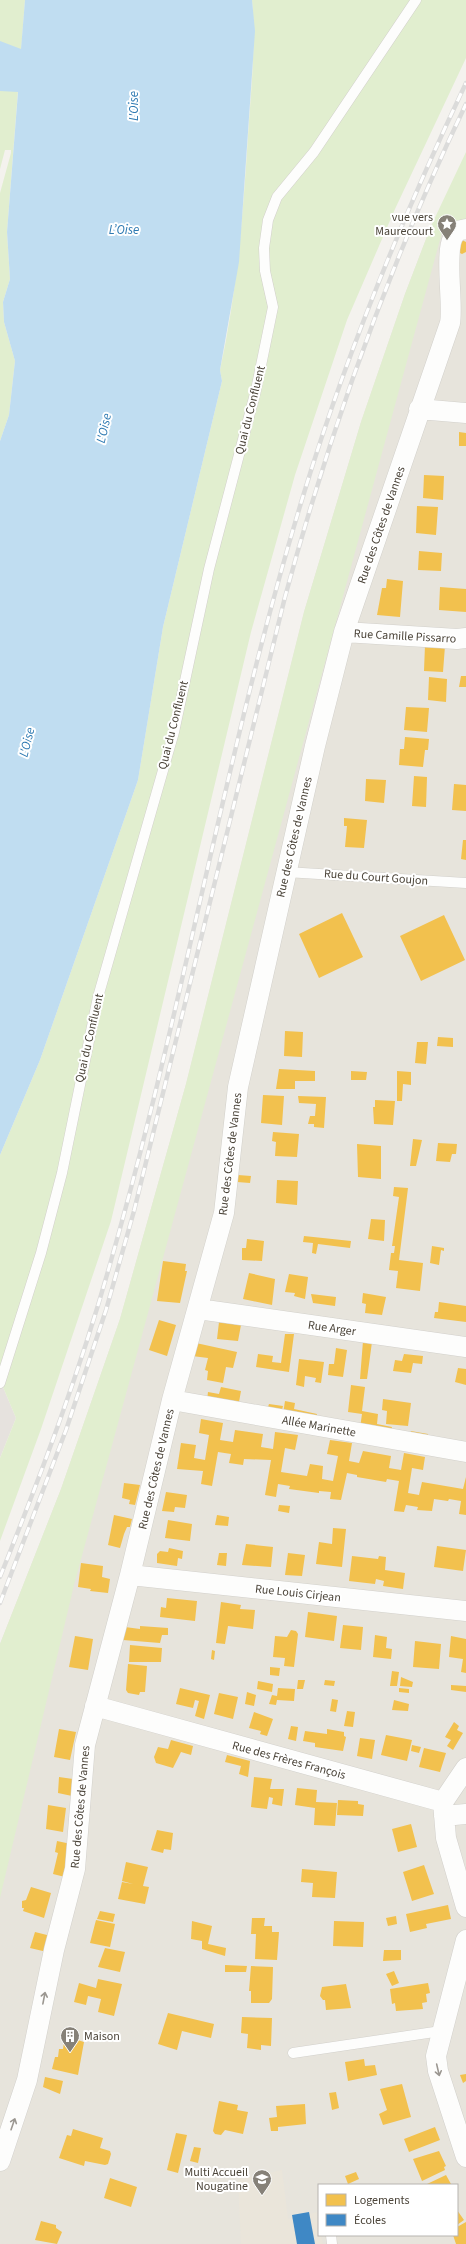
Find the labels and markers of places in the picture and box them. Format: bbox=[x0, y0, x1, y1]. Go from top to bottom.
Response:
place label: vue vers Maurecourt bbox=[375, 209, 433, 240]
place icon: vue vers Maurecourt bbox=[436, 213, 458, 241]
building icon: Maison bbox=[59, 2025, 81, 2053]
place label: Maison bbox=[84, 2028, 120, 2045]
place label: Multi Accueil Nougatine bbox=[185, 2164, 248, 2195]
school or university icon: Multi Accueil Nougatine bbox=[251, 2168, 273, 2196]

